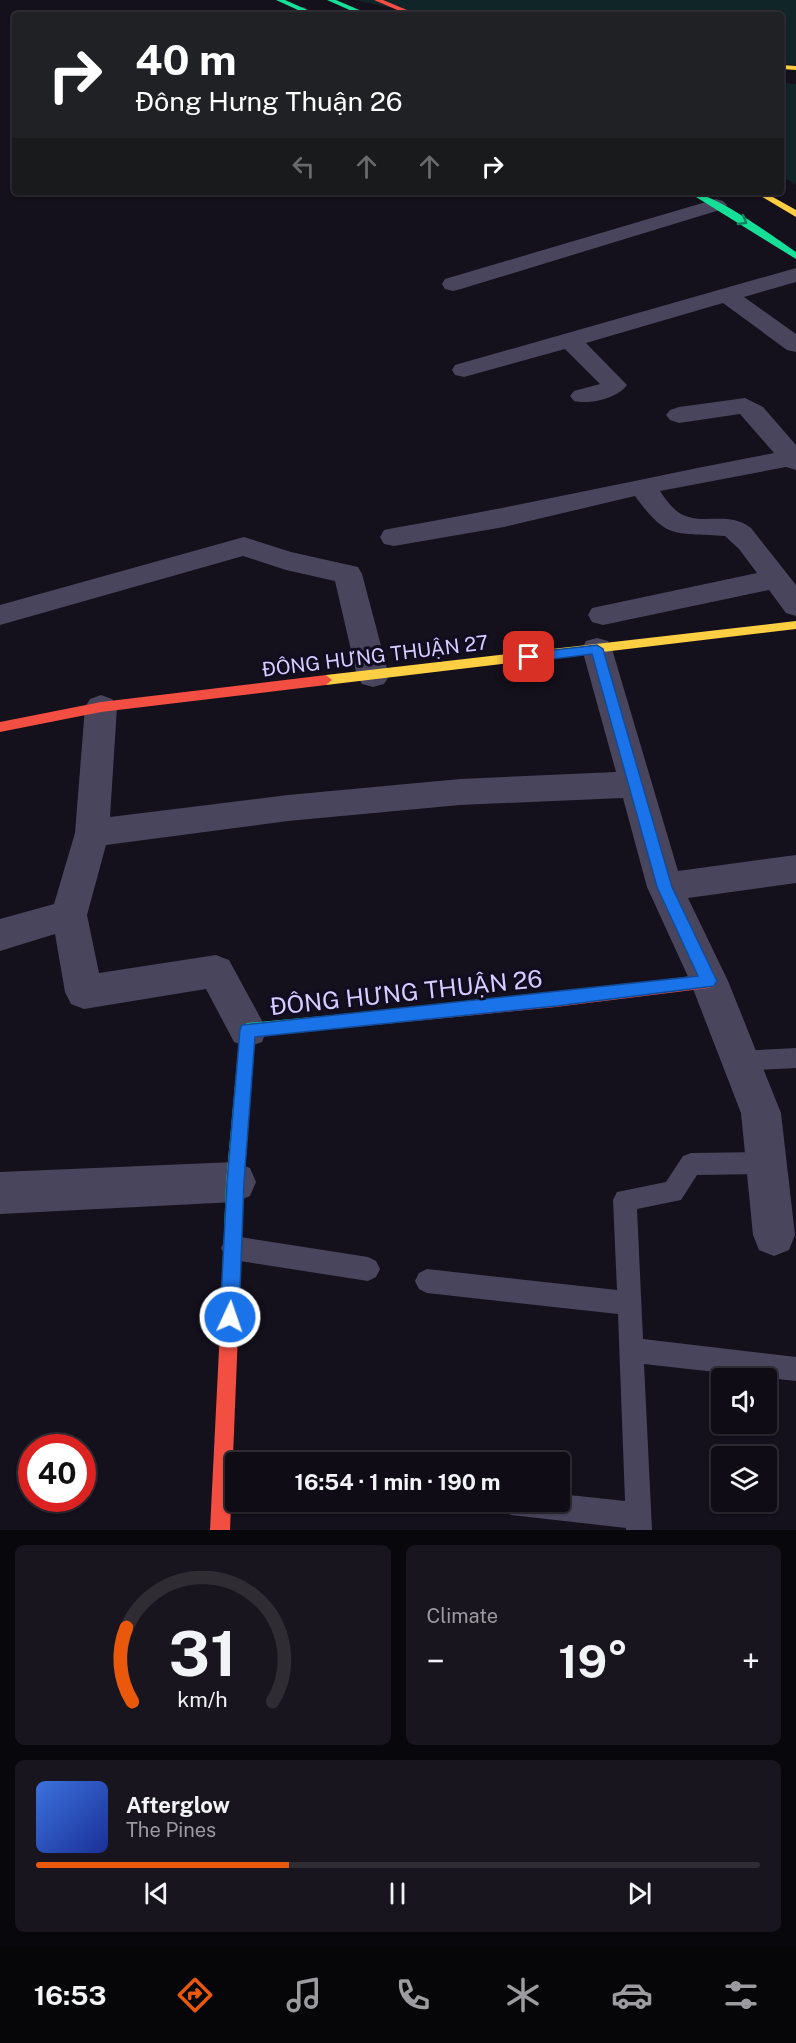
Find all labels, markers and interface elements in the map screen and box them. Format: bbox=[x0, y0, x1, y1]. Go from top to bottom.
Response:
text: 40 m bbox=[135, 35, 237, 84]
icon: right bbox=[36, 36, 114, 114]
text: Đông Hưng Thuận 26 bbox=[135, 85, 403, 117]
icon: left bbox=[287, 150, 320, 183]
icon: ahead bbox=[350, 150, 383, 183]
icon: ahead bbox=[413, 150, 446, 183]
icon: right bbox=[476, 150, 509, 183]
one-way arrow bbox=[737, 214, 747, 225]
street label: ĐÔNG HƯNG THUẬN 27 bbox=[260, 629, 490, 682]
pin bbox=[503, 631, 554, 682]
icon: arrive bbox=[512, 640, 545, 673]
street label: ĐÔNG HƯNG THUẬN 26 bbox=[268, 964, 544, 1020]
position arrow bbox=[198, 1285, 262, 1349]
map controls bbox=[711, 1368, 777, 1512]
button: sound bbox=[711, 1368, 777, 1434]
speed limit sign: 40 bbox=[18, 1434, 96, 1512]
button: layers bbox=[711, 1446, 777, 1512]
text: 16:54 · 1 min · 190 m bbox=[294, 1469, 501, 1495]
text: Climate bbox=[427, 1604, 498, 1628]
text: 31 bbox=[169, 1617, 237, 1690]
text: 19° bbox=[558, 1635, 628, 1688]
text: − bbox=[427, 1642, 445, 1680]
text: + bbox=[742, 1642, 760, 1680]
text: km/h bbox=[178, 1687, 228, 1712]
text: Afterglow bbox=[126, 1792, 230, 1818]
text: The Pines bbox=[126, 1818, 216, 1842]
icon: previous bbox=[140, 1877, 173, 1910]
icon: pause bbox=[381, 1877, 414, 1910]
icon: next bbox=[623, 1877, 656, 1910]
icon: directions bbox=[174, 1974, 216, 2016]
icon: music bbox=[283, 1974, 325, 2016]
icon: phone bbox=[392, 1974, 434, 2016]
icon: climate bbox=[502, 1974, 544, 2016]
icon: car bbox=[611, 1974, 653, 2016]
icon: filters bbox=[720, 1974, 762, 2016]
text: 16:53 bbox=[34, 1979, 107, 2011]

